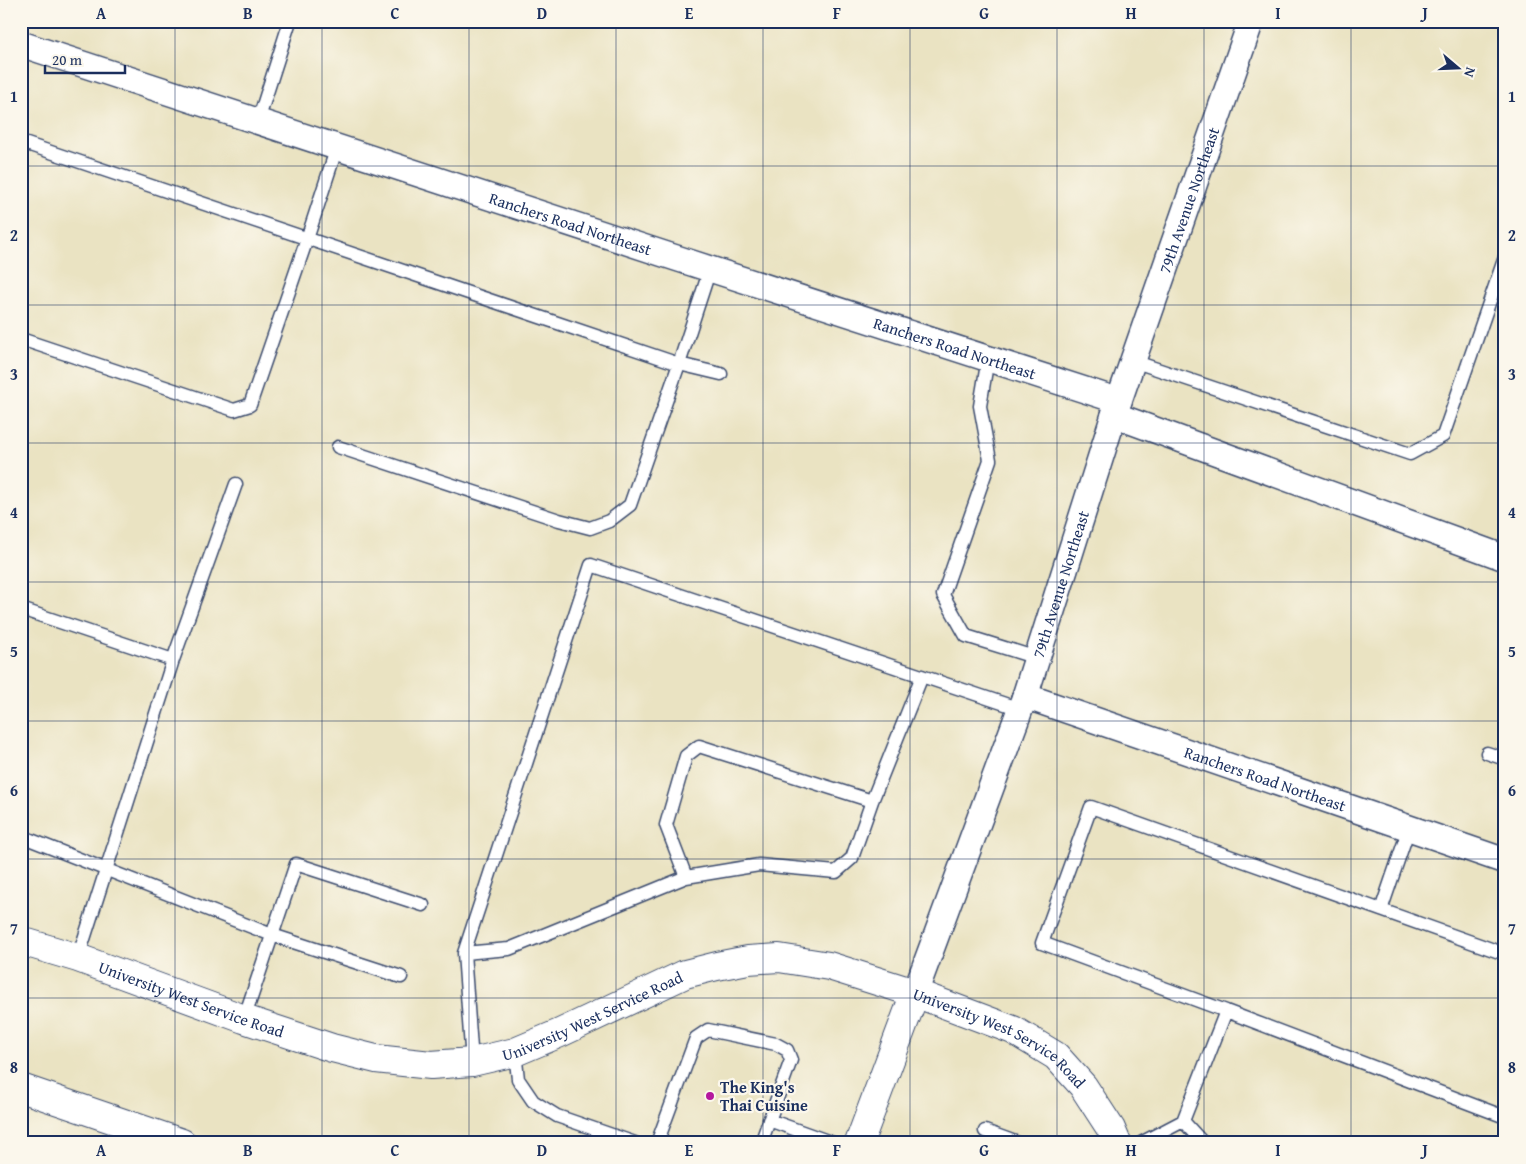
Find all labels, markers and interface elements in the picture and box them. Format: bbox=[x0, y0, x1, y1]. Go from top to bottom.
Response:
text: A bbox=[96, 1, 107, 25]
text: B bbox=[243, 1, 253, 25]
text: C bbox=[390, 1, 400, 25]
text: D bbox=[537, 1, 547, 25]
text: E bbox=[685, 1, 694, 25]
text: F bbox=[833, 1, 841, 25]
text: G bbox=[979, 1, 989, 25]
text: H bbox=[1125, 1, 1137, 25]
text: I bbox=[1275, 1, 1281, 25]
text: J bbox=[1419, 1, 1428, 25]
scale bar bbox=[45, 42, 125, 74]
north arrow bbox=[1434, 42, 1484, 92]
text: 20 m bbox=[52, 49, 83, 70]
text: N bbox=[1459, 65, 1481, 81]
text: 1 bbox=[10, 84, 18, 108]
text: 1 bbox=[1508, 84, 1516, 108]
street label: 79th Avenue Northeast bbox=[1152, 123, 1225, 276]
street label: Ranchers Road Northeast bbox=[486, 186, 655, 261]
text: 2 bbox=[10, 223, 18, 247]
text: 2 bbox=[1508, 223, 1516, 247]
street label: Ranchers Road Northeast bbox=[870, 311, 1039, 386]
text: 3 bbox=[10, 362, 18, 386]
text: 3 bbox=[1508, 362, 1516, 386]
text: 4 bbox=[10, 500, 18, 524]
text: 4 bbox=[1508, 500, 1516, 524]
street label: 79th Avenue Northeast bbox=[1026, 507, 1095, 661]
text: 5 bbox=[10, 639, 18, 663]
text: 5 bbox=[1508, 639, 1516, 663]
street label: Ranchers Road Northeast bbox=[1181, 740, 1350, 818]
text: 6 bbox=[10, 778, 18, 802]
text: 6 bbox=[1508, 778, 1516, 802]
text: 7 bbox=[10, 916, 18, 940]
text: 7 bbox=[1508, 916, 1516, 940]
street label: University West Service Road bbox=[95, 955, 288, 1044]
street label: University West Service Road bbox=[500, 965, 687, 1067]
street label: University West Service Road bbox=[910, 981, 1092, 1094]
text: 8 bbox=[10, 1055, 18, 1079]
text: 8 bbox=[1508, 1055, 1516, 1079]
place label: The King's Thai Cuisine bbox=[720, 1075, 808, 1117]
marker: The King's Thai Cuisine bbox=[704, 1090, 716, 1102]
text: A bbox=[96, 1138, 107, 1162]
text: B bbox=[243, 1138, 253, 1162]
text: C bbox=[390, 1138, 400, 1162]
text: D bbox=[537, 1138, 547, 1162]
text: E bbox=[685, 1138, 694, 1162]
text: F bbox=[833, 1138, 841, 1162]
text: G bbox=[979, 1138, 989, 1162]
text: H bbox=[1125, 1138, 1137, 1162]
text: I bbox=[1275, 1138, 1281, 1162]
text: J bbox=[1419, 1138, 1428, 1162]

